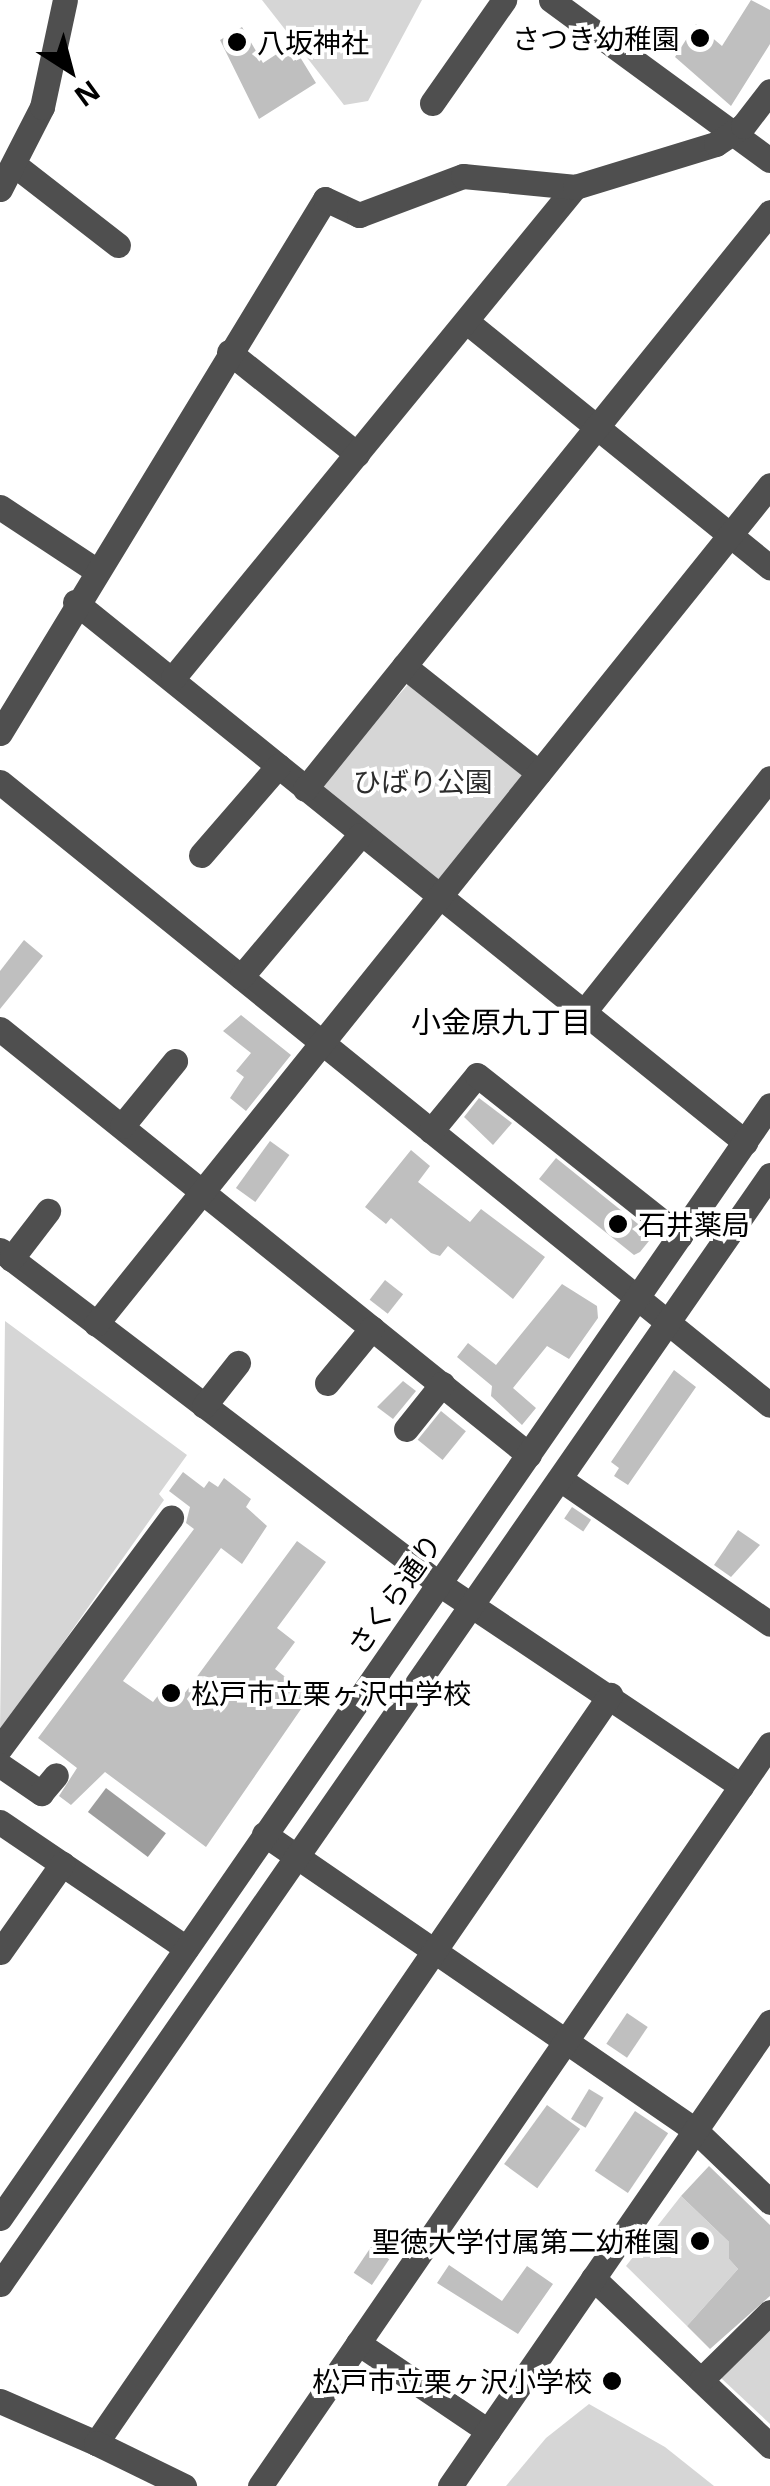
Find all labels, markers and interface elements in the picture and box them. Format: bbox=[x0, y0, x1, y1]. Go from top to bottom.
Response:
north arrow bbox=[20, 20, 120, 120]
place label: さつき幼稚園 bbox=[512, 21, 680, 55]
place label: 八坂神社 bbox=[257, 25, 369, 59]
marker: さつき幼稚園 bbox=[689, 27, 711, 49]
marker: 八坂神社 bbox=[226, 31, 248, 53]
text: N bbox=[67, 72, 108, 116]
park label: ひばり公園 bbox=[353, 764, 493, 798]
district label: 小金原九丁目 bbox=[411, 1004, 591, 1040]
place label: 石井薬局 bbox=[638, 1207, 750, 1241]
marker: 石井薬局 bbox=[607, 1213, 629, 1235]
street label: さくら通り bbox=[340, 1527, 448, 1661]
place label: 松戸市立栗ヶ沢中学校 bbox=[191, 1676, 471, 1710]
marker: 松戸市立栗ヶ沢中学校 bbox=[160, 1682, 182, 1704]
place label: 聖徳大学付属第二幼稚園 bbox=[372, 2224, 680, 2258]
marker: 聖徳大学付属第二幼稚園 bbox=[689, 2230, 711, 2252]
place label: 松戸市立栗ヶ沢小学校 bbox=[312, 2364, 592, 2398]
marker: 松戸市立栗ヶ沢小学校 bbox=[601, 2370, 623, 2392]

